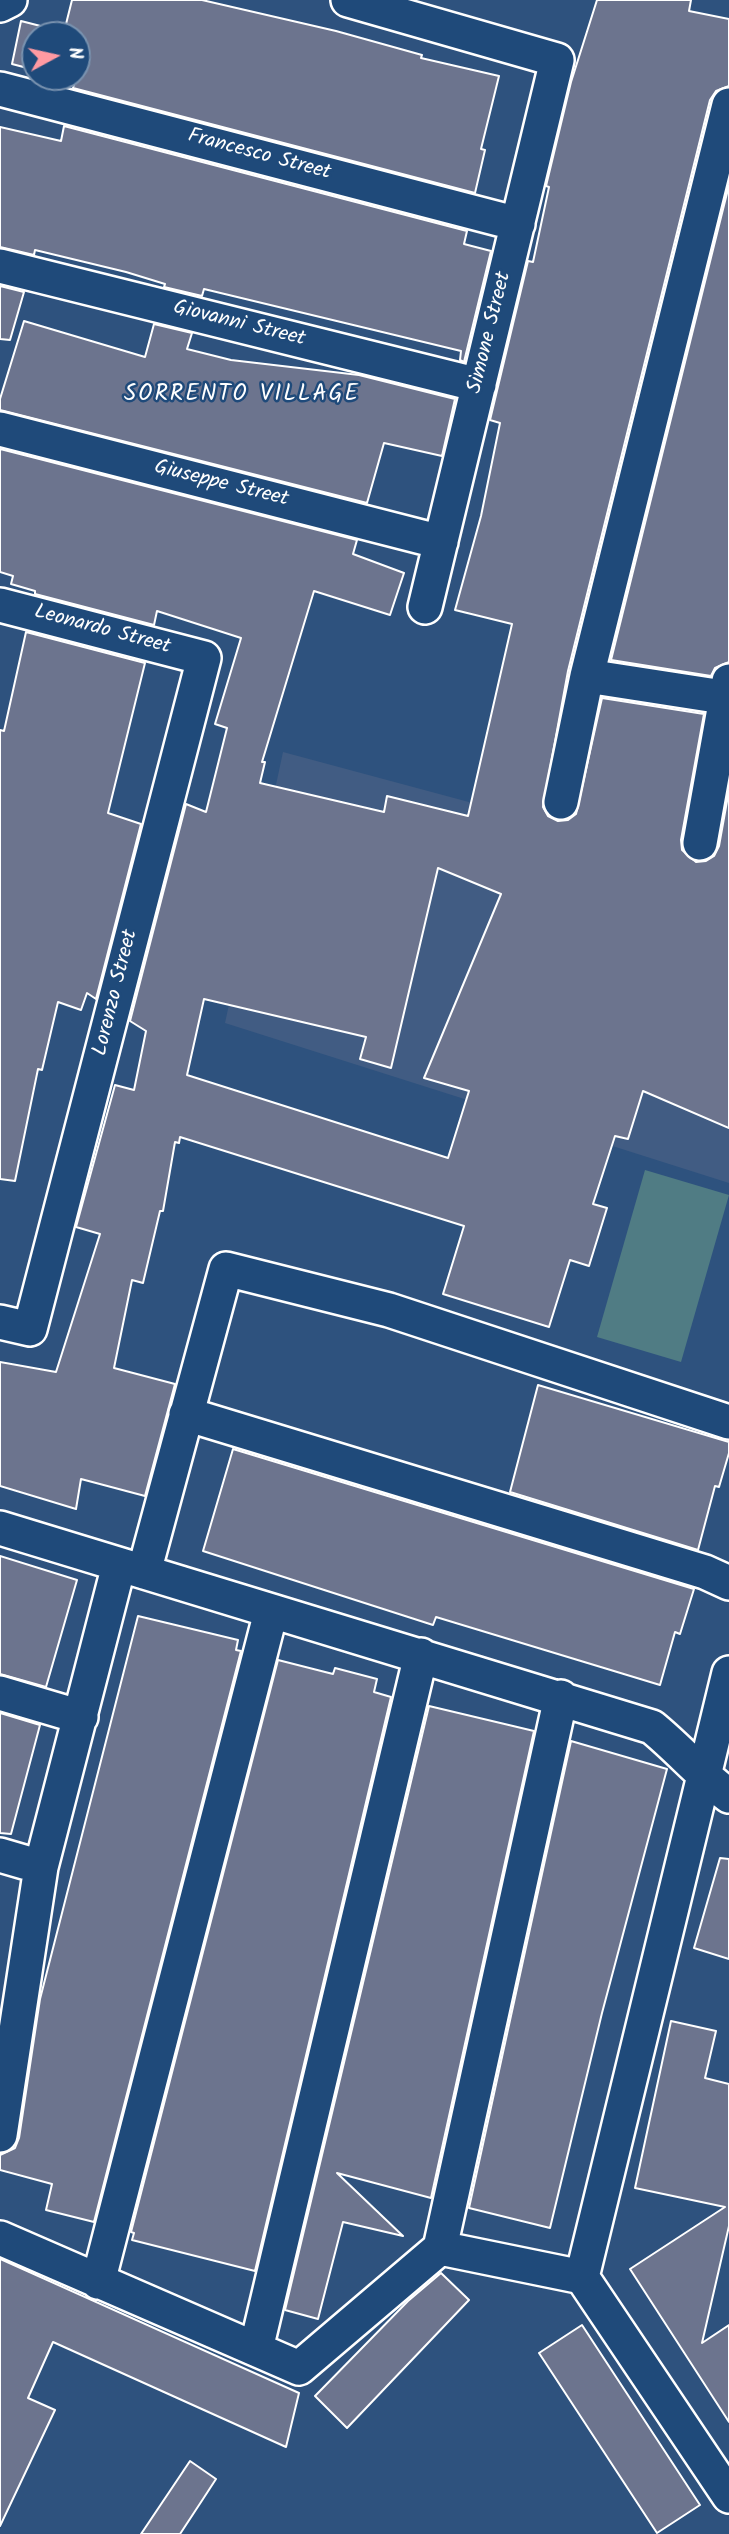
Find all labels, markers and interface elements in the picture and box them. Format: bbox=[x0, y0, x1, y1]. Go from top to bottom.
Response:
north arrow bbox=[21, 21, 91, 91]
text: N bbox=[59, 45, 91, 61]
street label: Francesco Street bbox=[185, 125, 333, 187]
street label: Simone Street bbox=[464, 269, 518, 397]
street label: Giovanni Street bbox=[170, 296, 308, 354]
district label: SORRENTO VILLAGE bbox=[126, 382, 358, 410]
street label: Giuseppe Street bbox=[151, 456, 291, 514]
street label: Leonardo Street bbox=[31, 601, 173, 661]
street label: Lorenzo Street bbox=[89, 927, 145, 1059]

